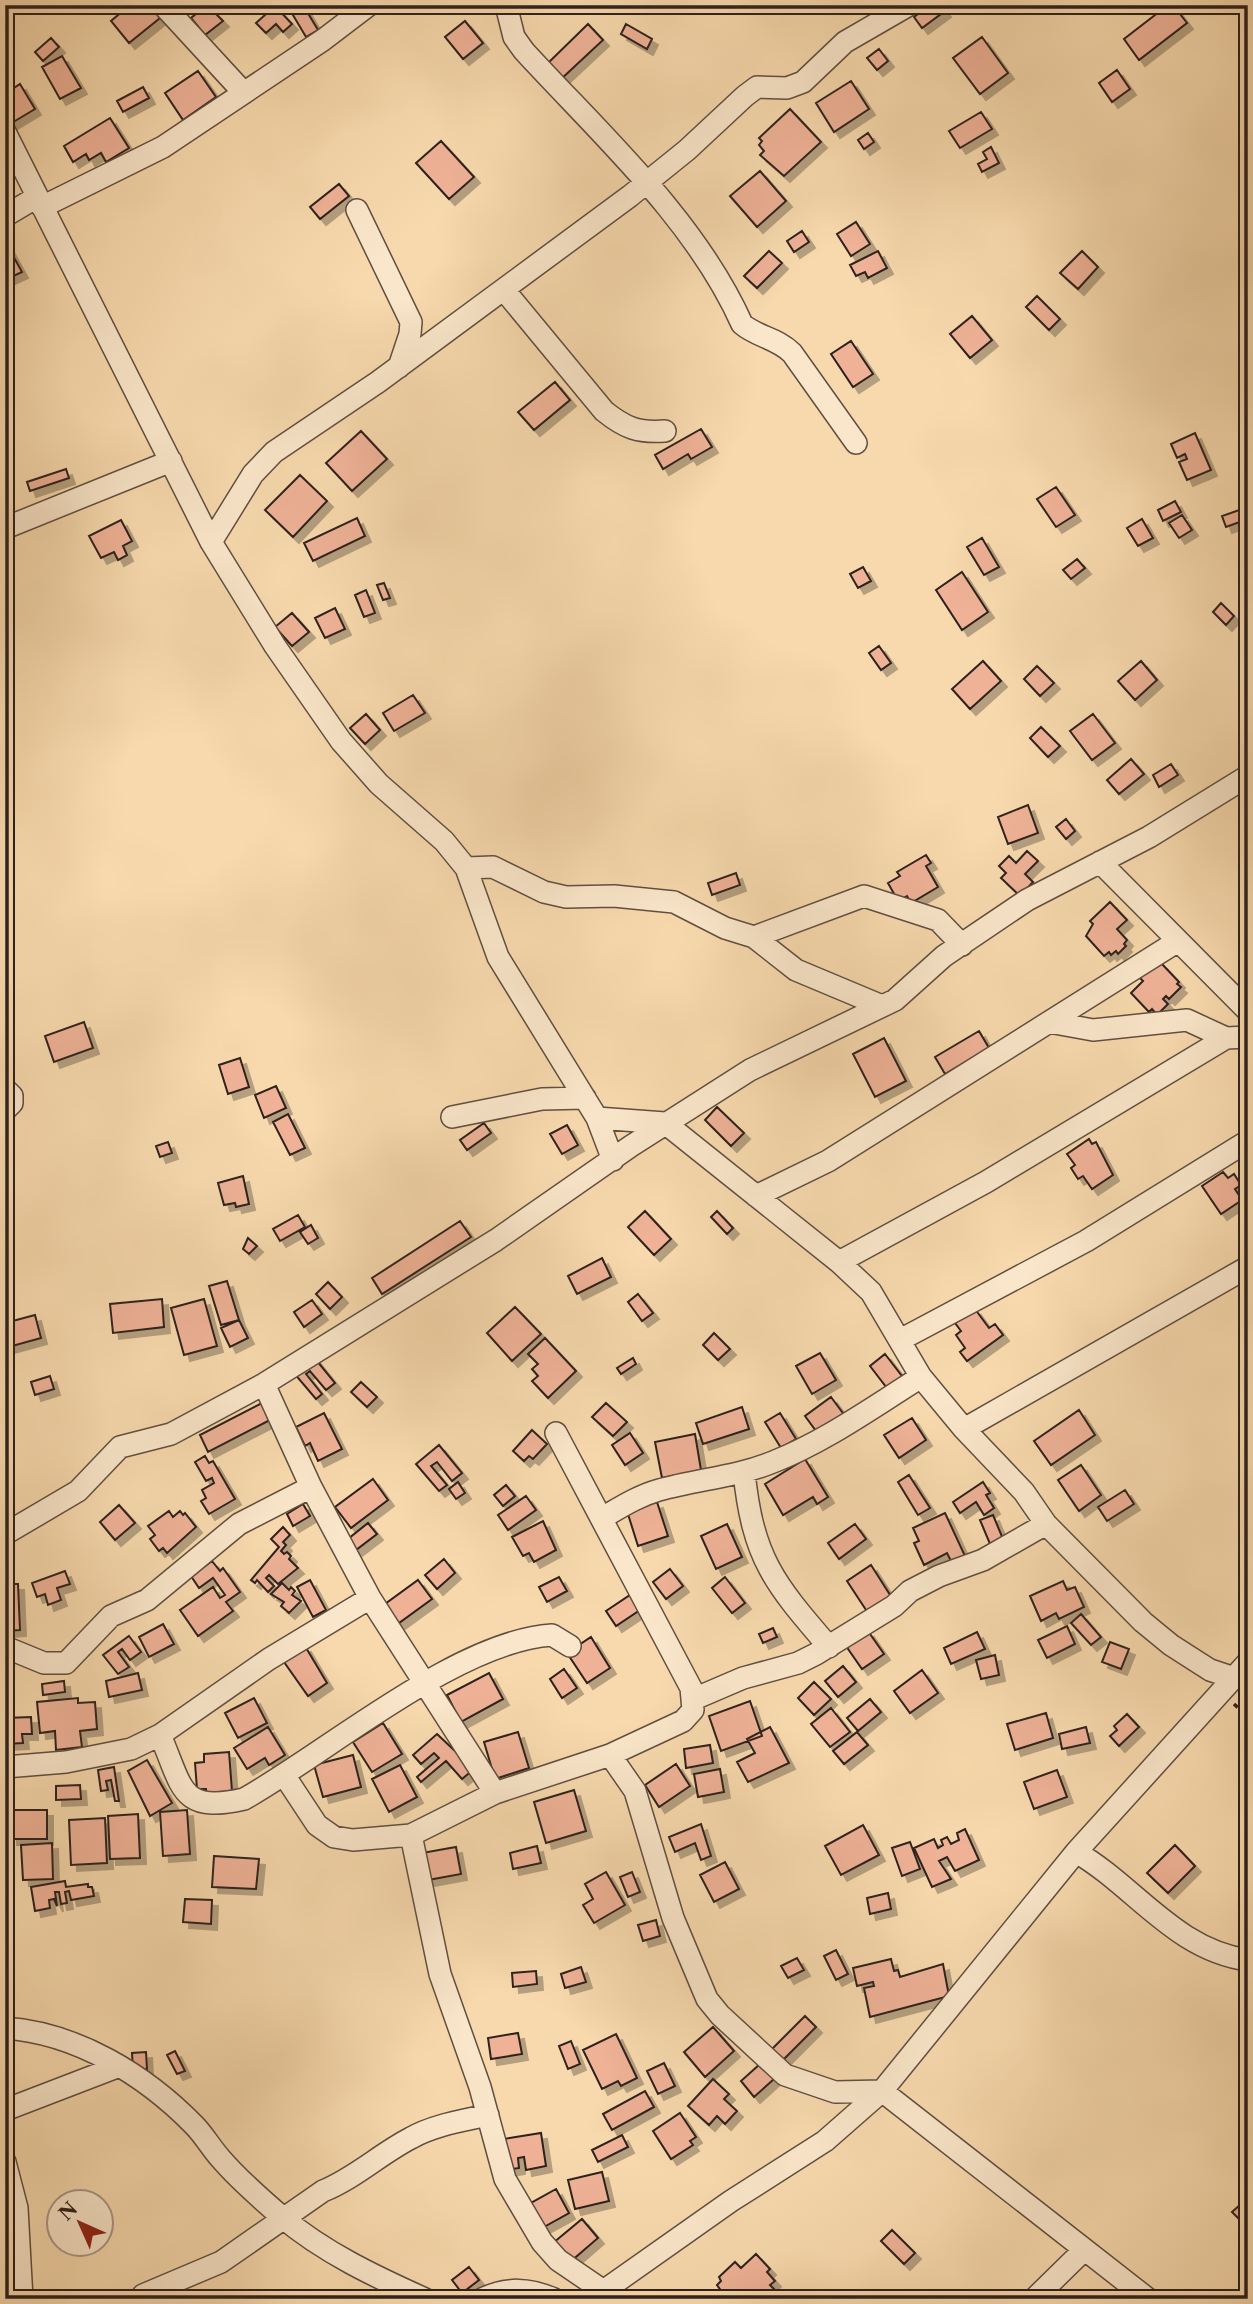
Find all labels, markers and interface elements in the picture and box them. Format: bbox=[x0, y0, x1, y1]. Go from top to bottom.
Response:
north arrow bbox=[46, 2188, 116, 2258]
text: N bbox=[54, 2197, 82, 2225]

